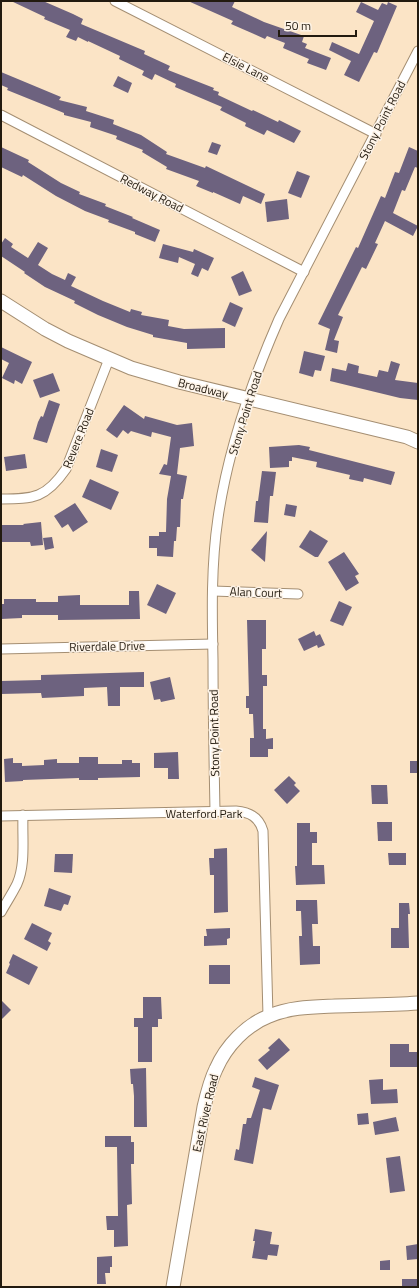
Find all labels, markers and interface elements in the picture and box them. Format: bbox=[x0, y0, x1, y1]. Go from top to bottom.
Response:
scale bar bbox=[279, 12, 356, 38]
text: 50 m bbox=[285, 16, 311, 35]
street label: Elsie Lane bbox=[219, 47, 273, 87]
street label: Stony Point Road bbox=[354, 77, 410, 163]
street label: Redway Road bbox=[117, 169, 187, 217]
street label: Stony Point Road bbox=[223, 369, 267, 457]
street label: Broadway bbox=[176, 373, 230, 403]
street label: Revere Road bbox=[57, 405, 99, 471]
street label: Alan Court bbox=[229, 582, 283, 602]
street label: Riverdale Drive bbox=[69, 636, 145, 656]
street label: Stony Point Road bbox=[204, 689, 224, 777]
street label: Waterford Park bbox=[165, 804, 243, 823]
street label: East River Road bbox=[187, 1072, 223, 1154]

